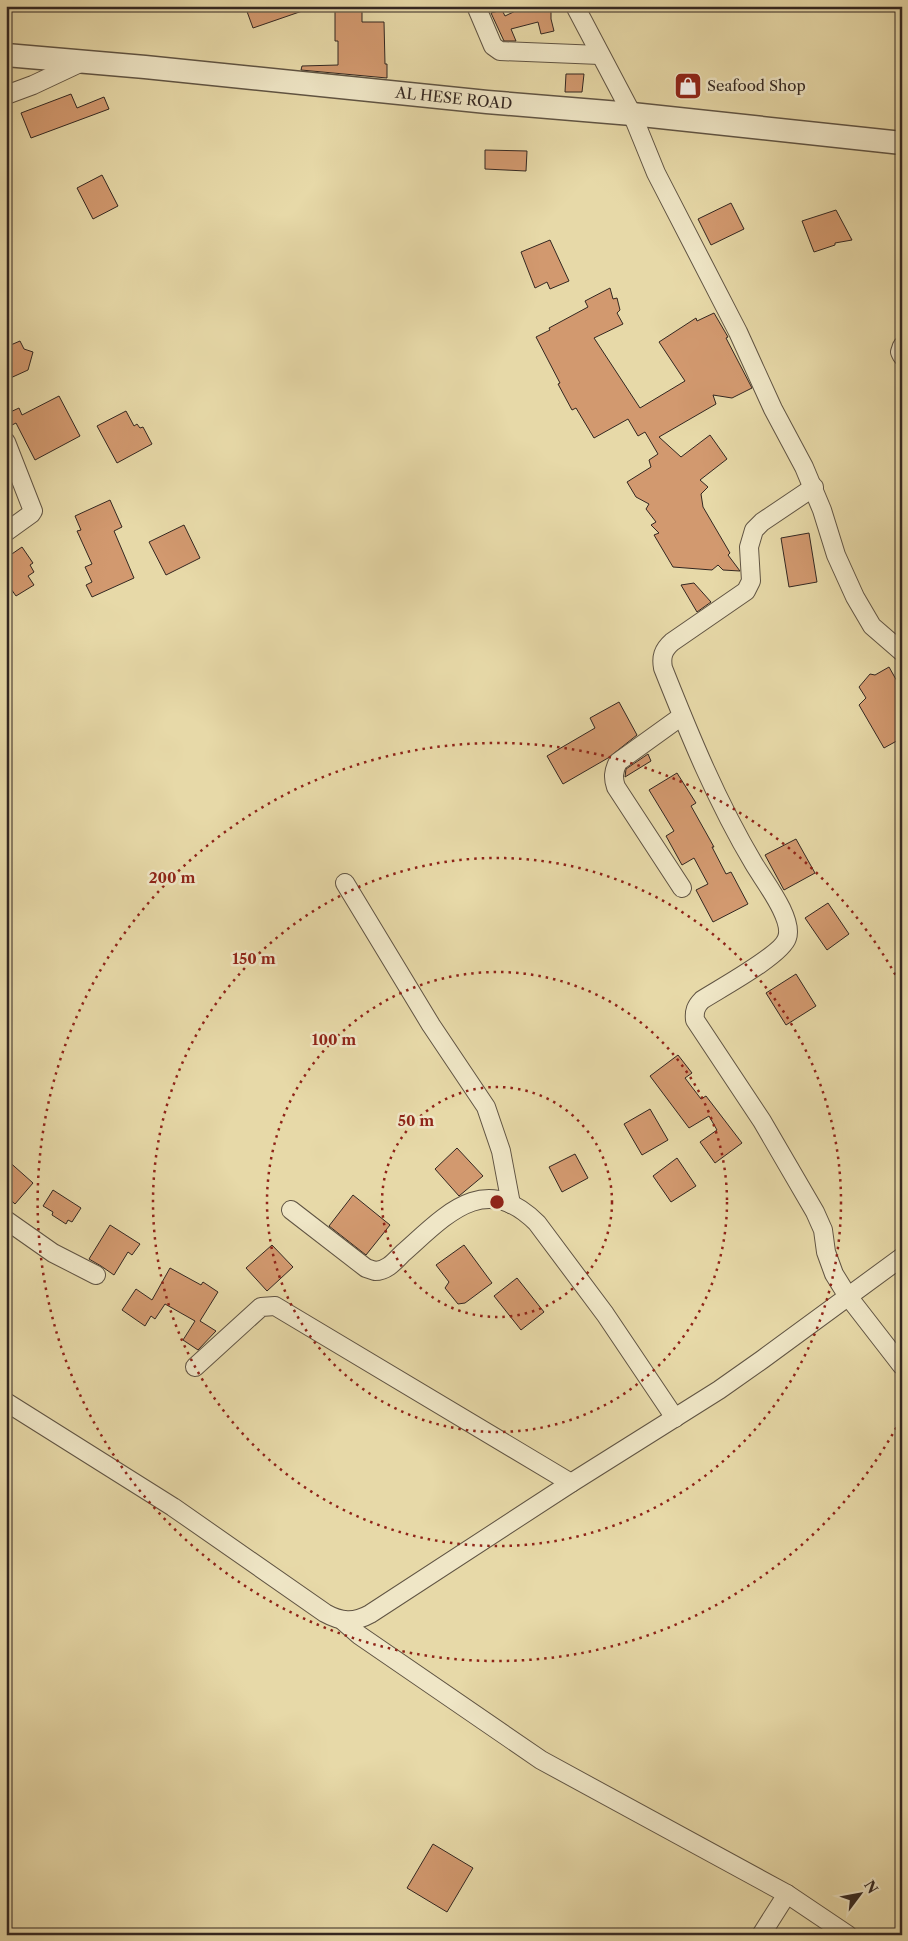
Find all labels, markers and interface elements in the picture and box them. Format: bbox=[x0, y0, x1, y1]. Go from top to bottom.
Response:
shop icon: Seafood Shop bbox=[673, 71, 703, 101]
place label: Seafood Shop bbox=[707, 76, 806, 95]
street label: AL HESE ROAD bbox=[394, 83, 513, 113]
text: 200 m bbox=[149, 868, 195, 887]
text: 150 m bbox=[232, 949, 276, 968]
text: 100 m bbox=[312, 1030, 356, 1049]
text: 50 m bbox=[398, 1111, 434, 1130]
centre of rings bbox=[488, 1193, 506, 1211]
north arrow bbox=[836, 1868, 886, 1918]
text: N bbox=[860, 1877, 882, 1897]

